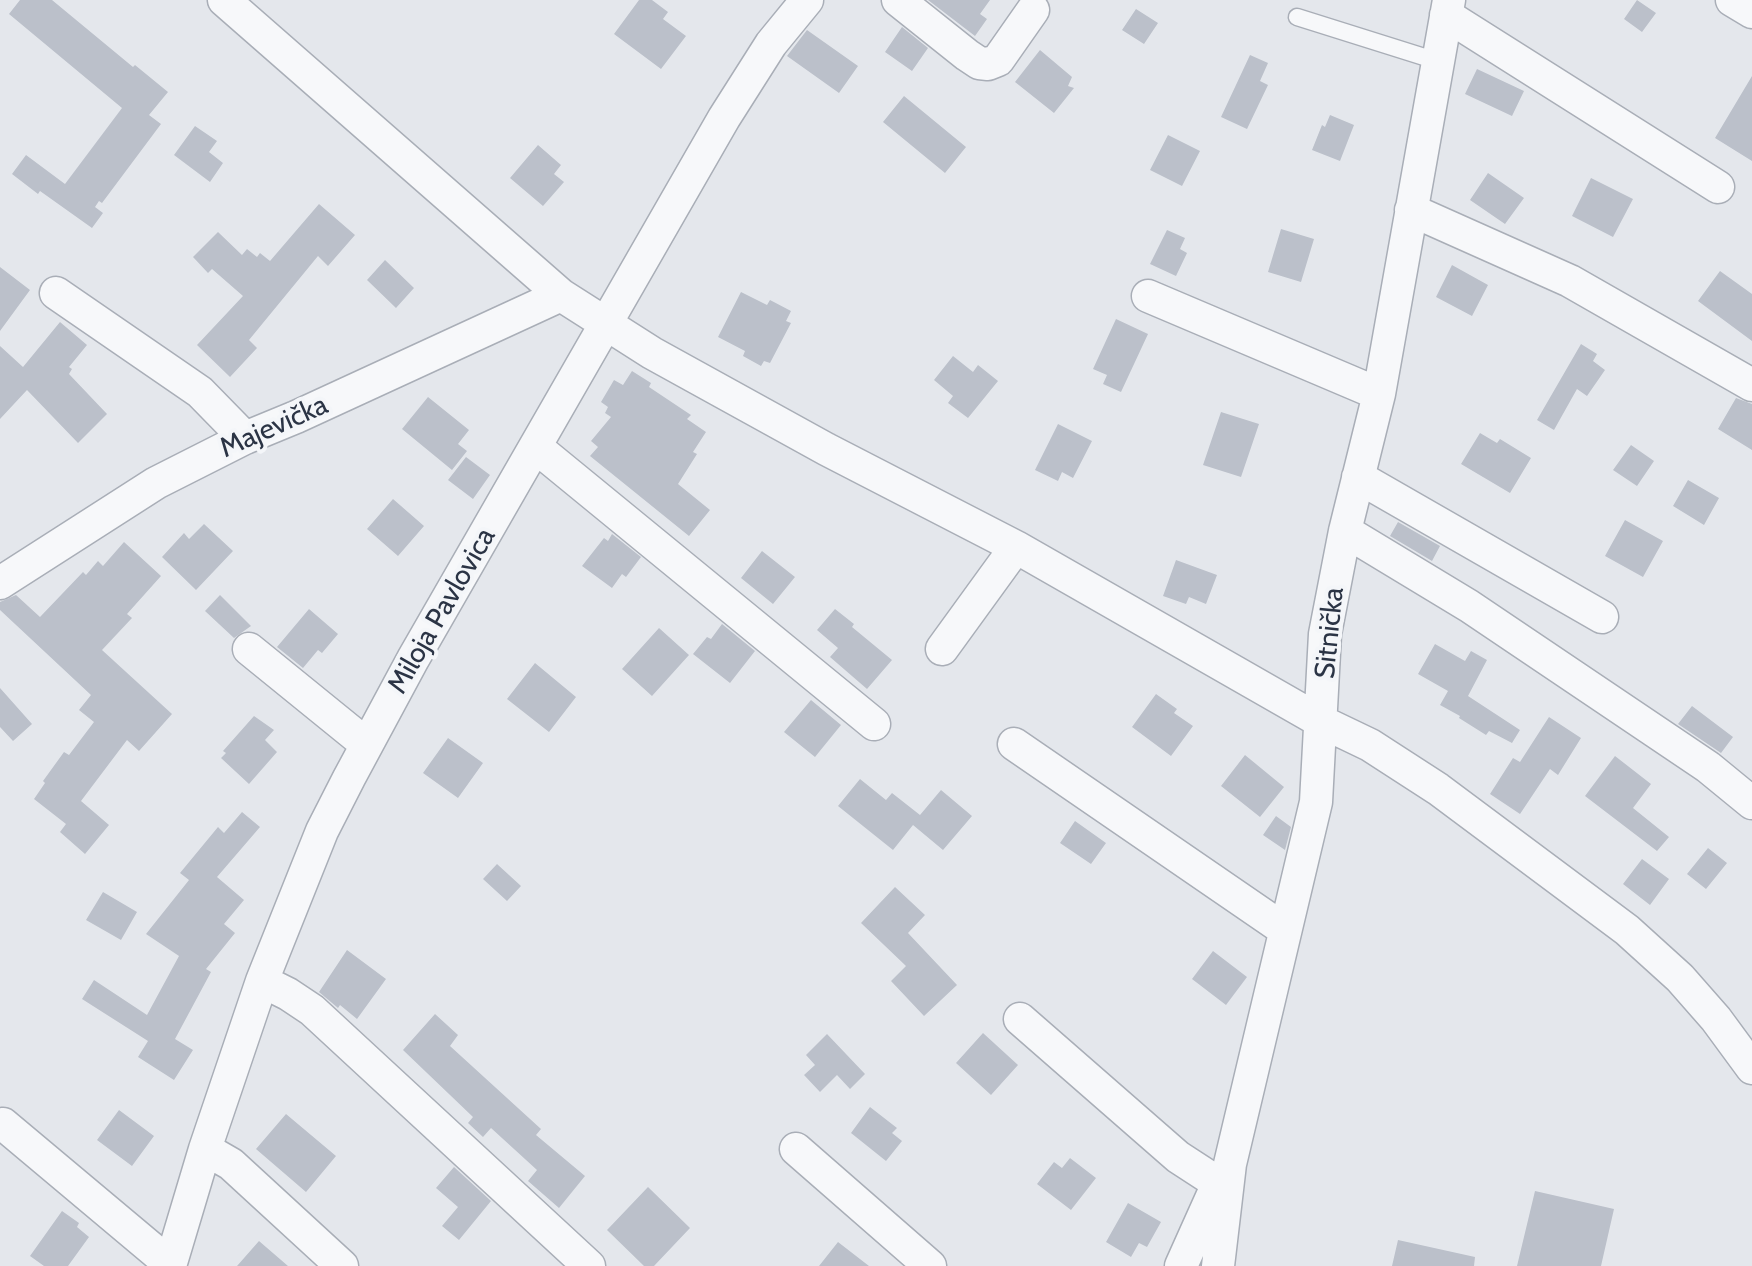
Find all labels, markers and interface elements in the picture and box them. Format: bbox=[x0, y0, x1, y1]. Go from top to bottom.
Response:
street label: Majevička bbox=[215, 388, 333, 466]
street label: Miloja Pavlovica bbox=[381, 522, 503, 700]
street label: Sitnička bbox=[1308, 586, 1352, 680]

